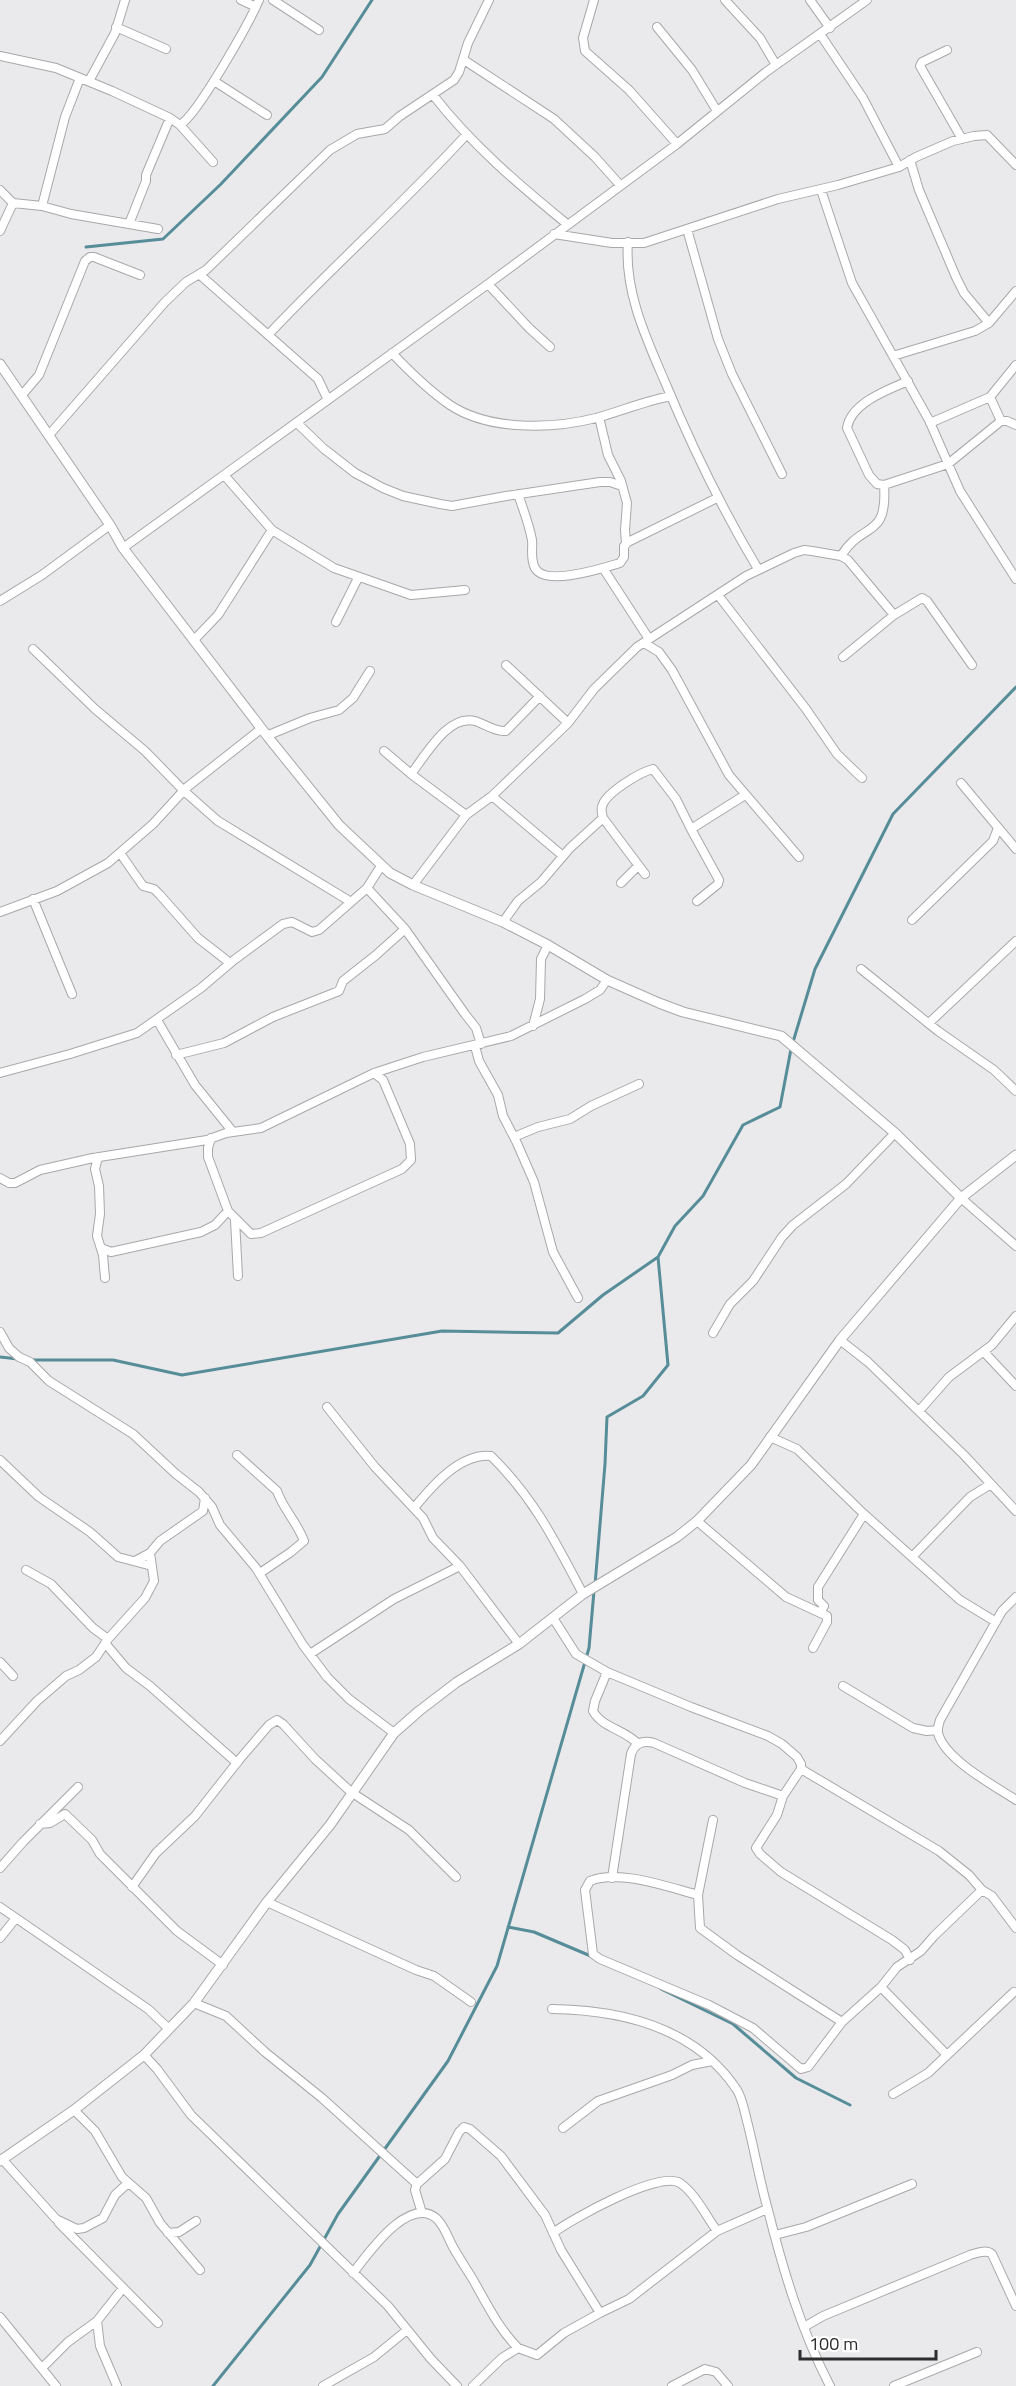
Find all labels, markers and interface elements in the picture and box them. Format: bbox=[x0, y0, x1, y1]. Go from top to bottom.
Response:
scale bar bbox=[800, 2323, 936, 2361]
text: 100 m bbox=[809, 2330, 858, 2357]

